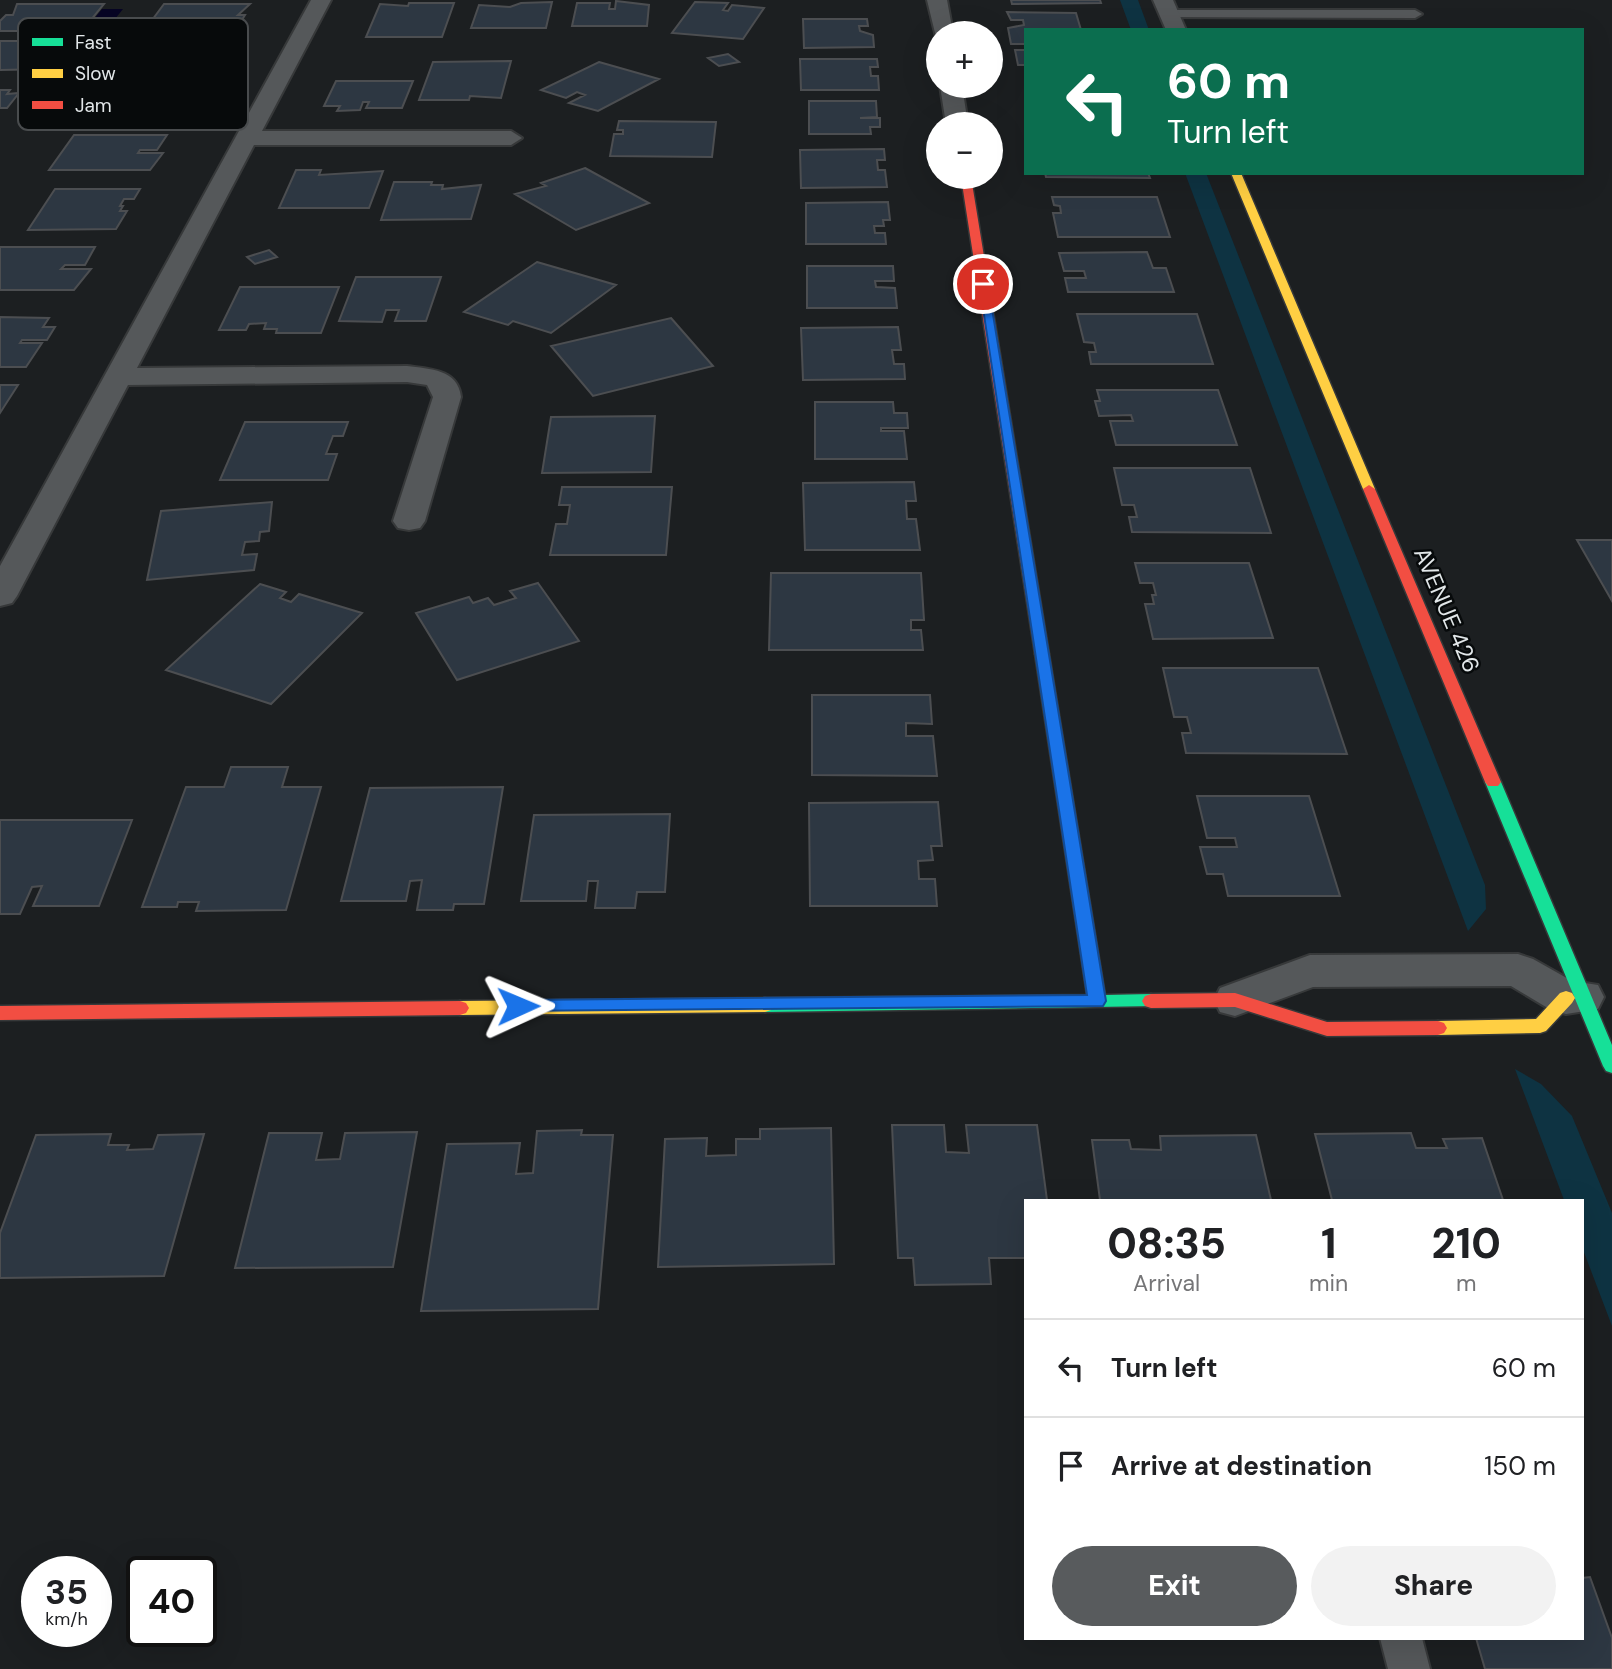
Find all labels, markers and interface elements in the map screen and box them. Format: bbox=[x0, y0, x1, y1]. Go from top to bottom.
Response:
legend bbox=[18, 18, 248, 130]
map controls bbox=[926, 21, 1003, 189]
button: + bbox=[926, 21, 1003, 98]
text: Fast bbox=[75, 30, 111, 55]
text: 60 m bbox=[1167, 49, 1290, 113]
icon: left bbox=[1052, 56, 1143, 147]
text: Slow bbox=[75, 61, 116, 86]
text: Jam bbox=[75, 93, 112, 118]
text: Turn left bbox=[1167, 111, 1289, 153]
button: − bbox=[926, 112, 1003, 189]
pin bbox=[953, 254, 1013, 314]
icon: arrive bbox=[964, 265, 1002, 303]
street label: AVENUE 426 bbox=[1407, 543, 1487, 677]
position arrow bbox=[481, 969, 555, 1043]
text: 08:35 bbox=[1107, 1216, 1226, 1271]
text: 1 bbox=[1321, 1216, 1336, 1271]
text: 210 bbox=[1431, 1216, 1501, 1271]
text: Arrival bbox=[1133, 1268, 1200, 1298]
text: min bbox=[1309, 1268, 1348, 1298]
text: m bbox=[1456, 1268, 1476, 1298]
icon: left bbox=[1052, 1349, 1090, 1387]
text: Turn left bbox=[1111, 1351, 1218, 1385]
text: 60 m bbox=[1492, 1351, 1556, 1385]
icon: arrive bbox=[1052, 1447, 1090, 1485]
text: Arrive at destination bbox=[1111, 1449, 1372, 1483]
text: 150 m bbox=[1484, 1449, 1556, 1483]
button: Exit bbox=[1052, 1546, 1297, 1626]
button: Share bbox=[1311, 1546, 1556, 1626]
speed limit sign: 40 bbox=[126, 1556, 217, 1647]
text: 35 bbox=[45, 1569, 88, 1615]
text: km/h bbox=[45, 1607, 88, 1631]

